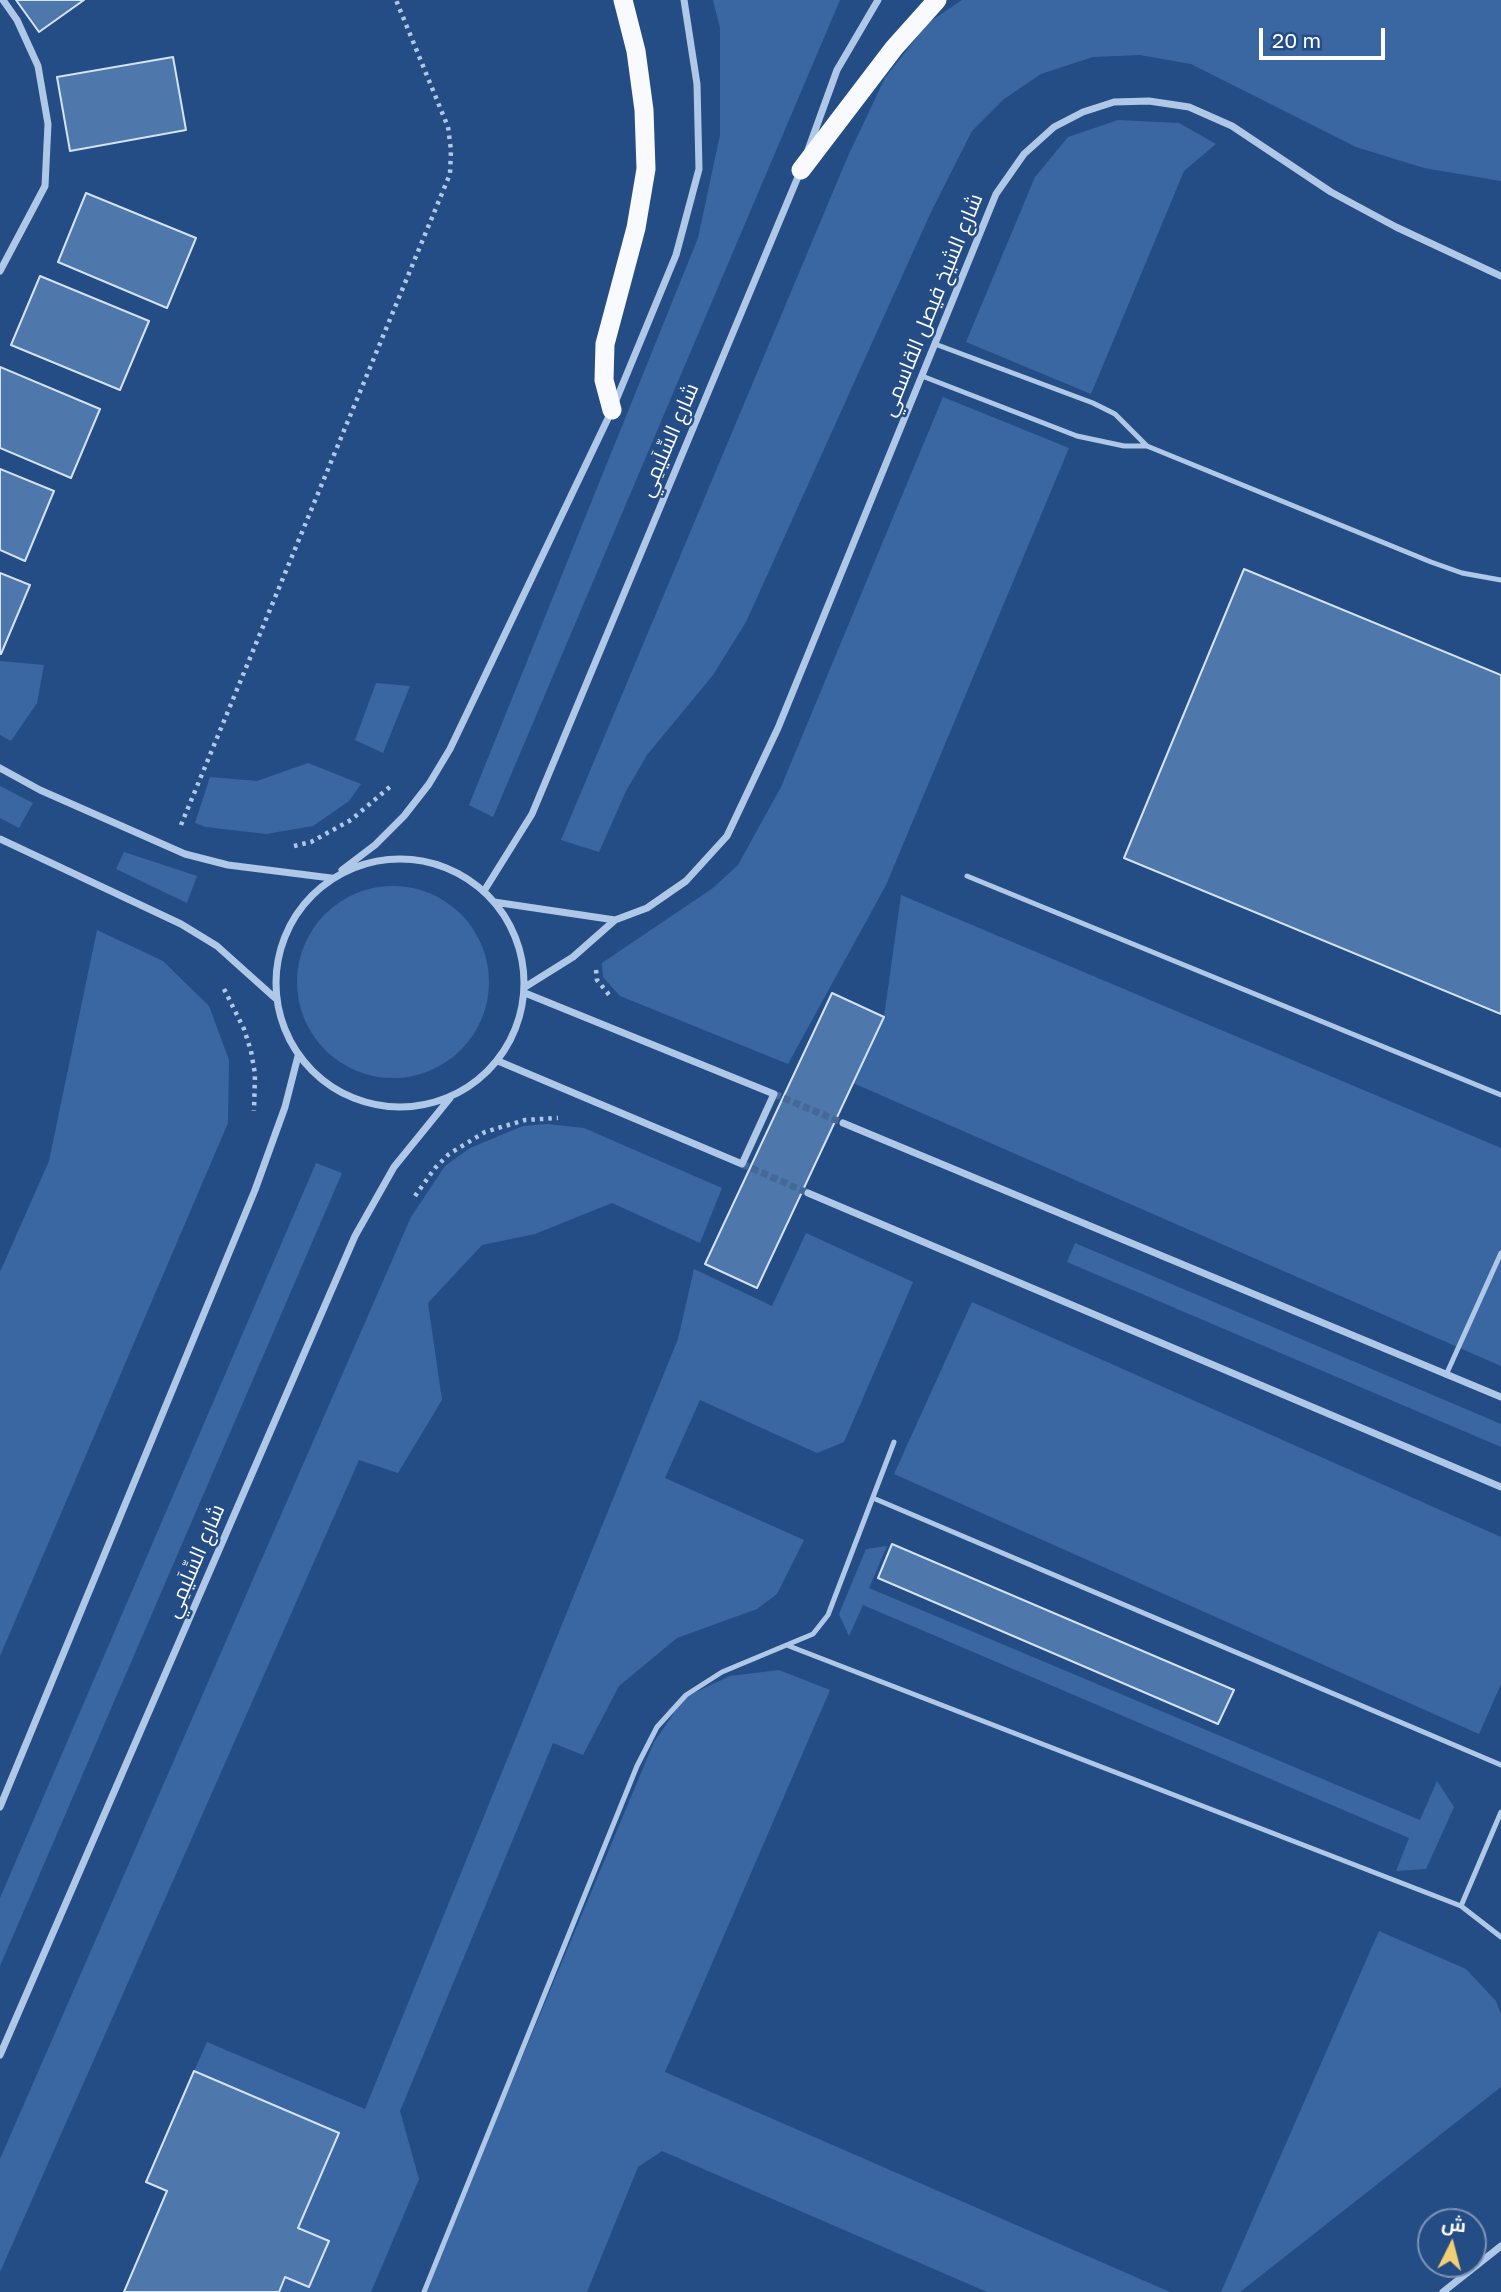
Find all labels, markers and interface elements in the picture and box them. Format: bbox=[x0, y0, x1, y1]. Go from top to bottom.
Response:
scale bar bbox=[1263, 14, 1389, 58]
text: 20 m bbox=[1272, 27, 1321, 53]
street label: شارع الشيخ فيصل القاسمي bbox=[876, 190, 988, 420]
street label: شارع السِّلَيمِي bbox=[634, 379, 704, 501]
street label: شارع السِّلَيمِي bbox=[160, 1500, 230, 1622]
north arrow bbox=[1417, 2208, 1487, 2278]
text: ش bbox=[1441, 2211, 1467, 2236]

